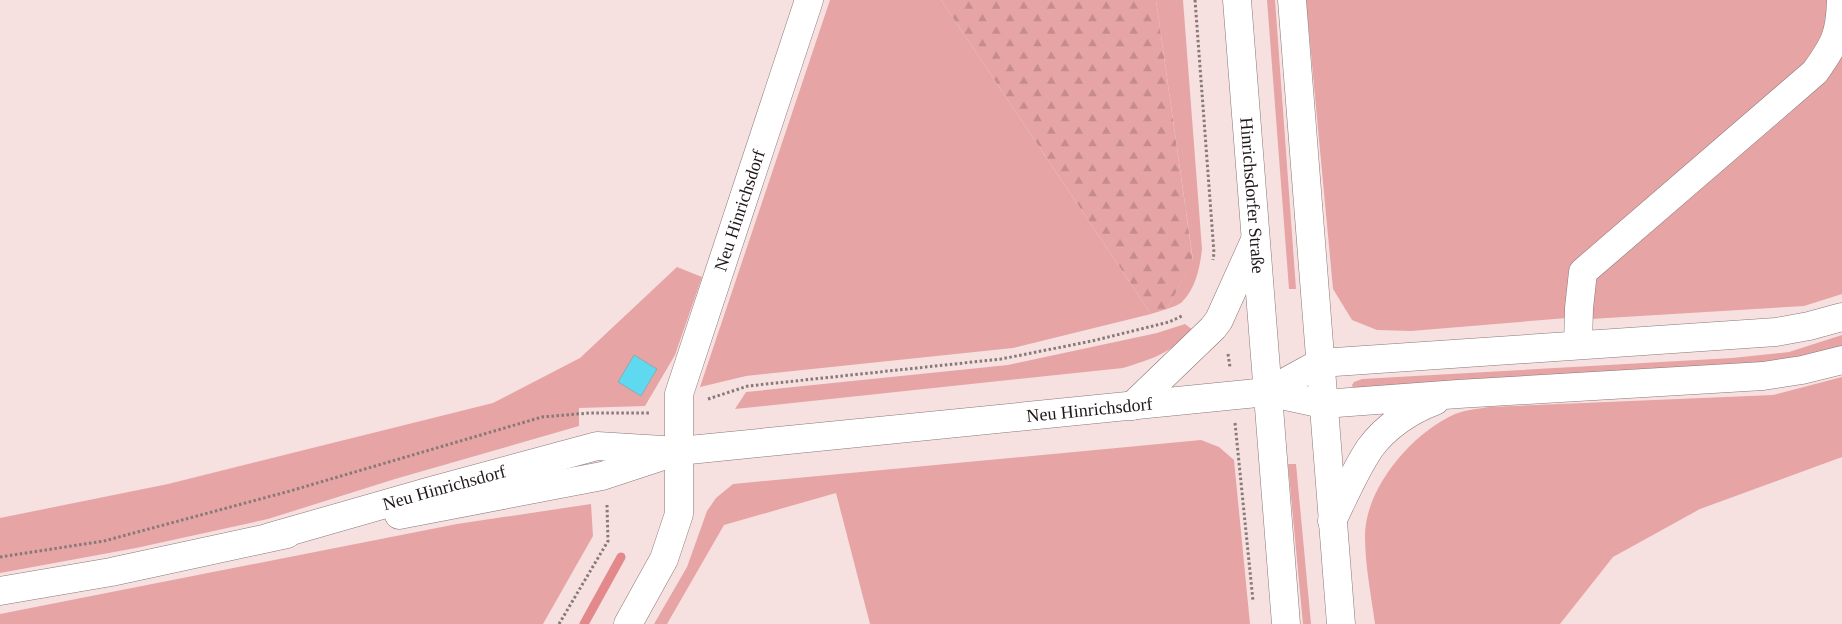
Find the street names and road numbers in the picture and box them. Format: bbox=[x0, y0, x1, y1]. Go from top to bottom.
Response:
street label: Hinrichsdorfer Straße bbox=[1236, 117, 1268, 274]
street label: Neu Hinrichsdorf bbox=[710, 147, 769, 274]
street label: Neu Hinrichsdorf bbox=[1025, 394, 1153, 426]
street label: Neu Hinrichsdorf bbox=[380, 461, 508, 514]

